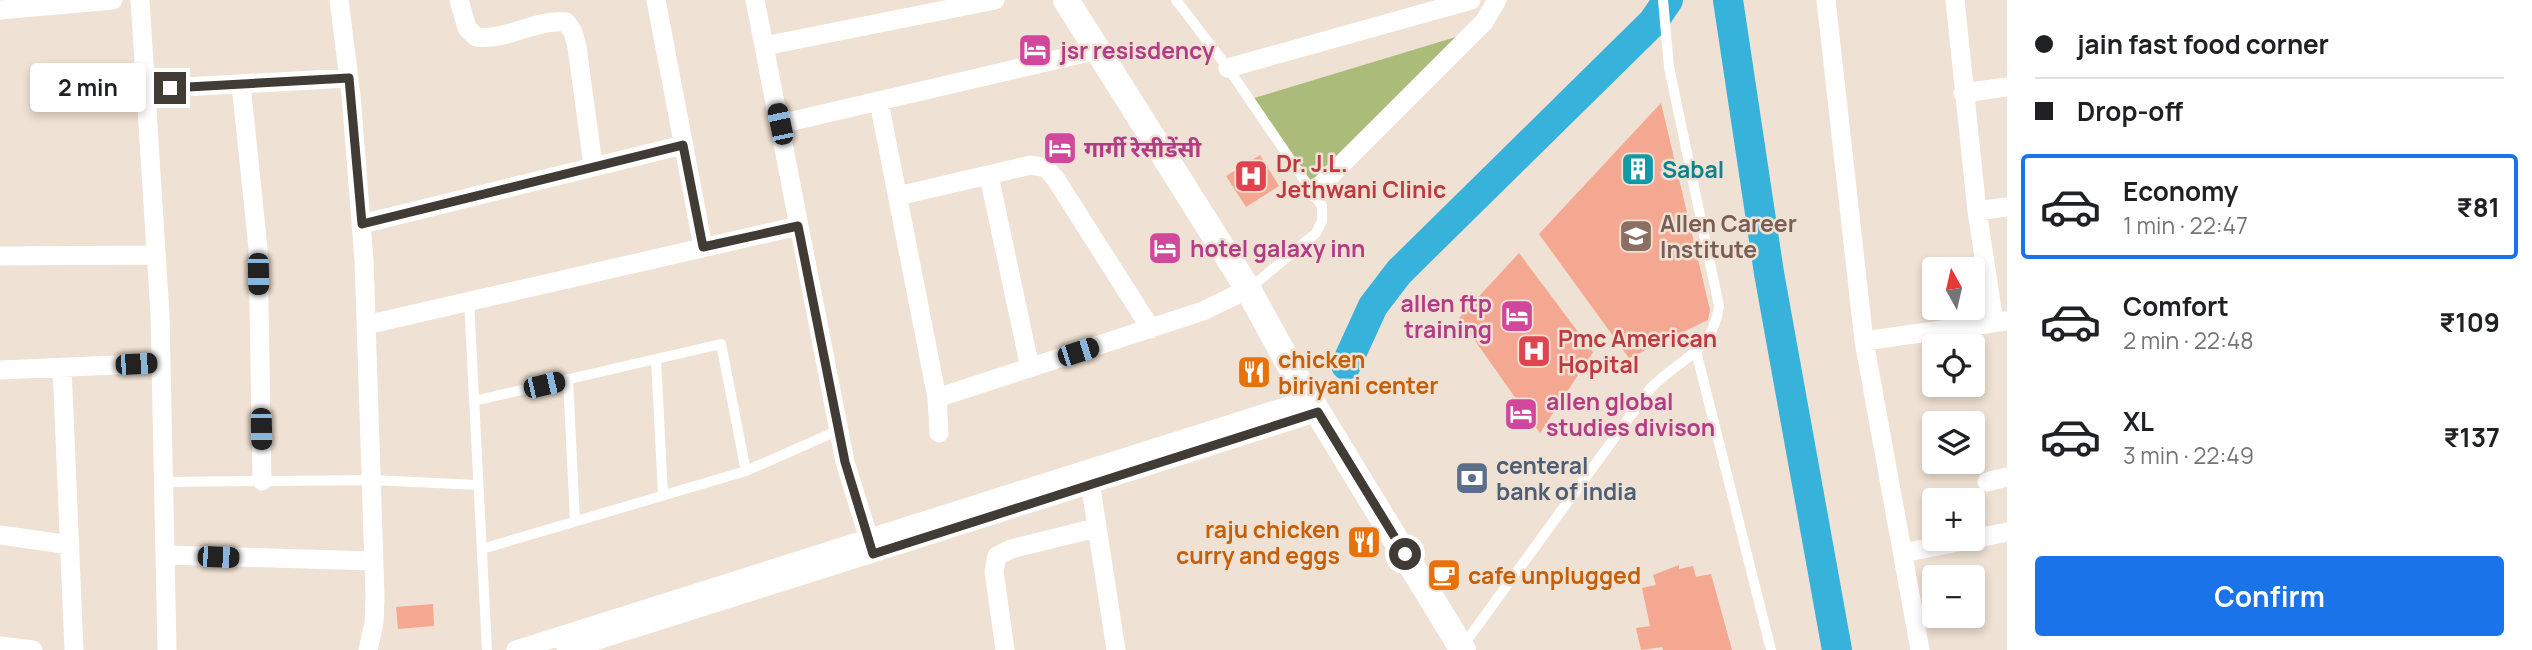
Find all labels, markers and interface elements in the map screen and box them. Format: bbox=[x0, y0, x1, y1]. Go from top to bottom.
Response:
text: jain fast food corner bbox=[2077, 26, 2329, 62]
hotel icon: jsr resisdency bbox=[1016, 31, 1054, 69]
place label: jsr resisdency bbox=[1059, 34, 1215, 66]
callout: 2 min bbox=[30, 64, 146, 112]
text: 2 min bbox=[58, 71, 118, 103]
route end bbox=[154, 72, 186, 104]
text: Drop-off bbox=[2077, 93, 2183, 129]
car bbox=[766, 101, 795, 147]
hotel icon: गार्गी रेसीडेंसी bbox=[1041, 129, 1079, 167]
place label: गार्गी रेसीडेंसी bbox=[1084, 132, 1202, 164]
place label: Dr. J.L. Jethwani Clinic bbox=[1276, 147, 1446, 205]
building icon: Sabal bbox=[1619, 150, 1657, 188]
place label: Sabal bbox=[1662, 153, 1724, 185]
hospital icon: Dr. J.L. Jethwani Clinic bbox=[1232, 157, 1270, 195]
text: Economy bbox=[2123, 173, 2238, 209]
icon: car bbox=[2039, 175, 2102, 238]
text: ₹81 bbox=[2457, 189, 2500, 225]
place label: Allen Career Institute bbox=[1660, 207, 1797, 265]
text: 1 min · 22:47 bbox=[2123, 209, 2248, 241]
school or university icon: Allen Career Institute bbox=[1617, 217, 1655, 255]
hotel icon: hotel galaxy inn bbox=[1146, 229, 1184, 267]
place label: hotel galaxy inn bbox=[1190, 232, 1365, 264]
car bbox=[248, 253, 269, 295]
north arrow bbox=[1922, 257, 1984, 320]
map controls bbox=[1922, 257, 1985, 628]
place label: allen ftp training bbox=[1401, 287, 1492, 345]
text: Comfort bbox=[2123, 288, 2229, 324]
icon: car bbox=[2039, 290, 2102, 353]
hotel icon: allen ftp training bbox=[1498, 297, 1536, 335]
text: ₹109 bbox=[2439, 304, 2500, 340]
place label: Pmc American Hopital bbox=[1558, 322, 1717, 380]
text: 2 min · 22:48 bbox=[2123, 324, 2254, 356]
hospital icon: Pmc American Hopital bbox=[1515, 332, 1553, 370]
button: locate bbox=[1922, 334, 1985, 397]
car bbox=[1055, 336, 1102, 368]
place label: chicken biriyani center bbox=[1278, 343, 1438, 401]
car bbox=[115, 352, 158, 376]
restaurant icon: chicken biriyani center bbox=[1235, 353, 1273, 391]
car bbox=[522, 370, 567, 400]
place label: allen global studies divison bbox=[1546, 385, 1715, 443]
hotel icon: allen global studies divison bbox=[1502, 395, 1540, 433]
text: XL bbox=[2123, 403, 2154, 439]
icon: car bbox=[2039, 405, 2102, 468]
car bbox=[251, 408, 272, 450]
button: layers bbox=[1922, 411, 1985, 474]
text: ₹137 bbox=[2444, 419, 2500, 455]
text: 3 min · 22:49 bbox=[2123, 439, 2254, 471]
place label: centeral bank of india bbox=[1496, 449, 1637, 507]
bank icon: centeral bank of india bbox=[1453, 459, 1491, 497]
button: + bbox=[1922, 488, 1985, 551]
place label: raju chicken curry and eggs bbox=[1176, 513, 1340, 571]
restaurant icon: raju chicken curry and eggs bbox=[1345, 523, 1383, 561]
route start bbox=[1389, 538, 1421, 570]
car bbox=[197, 546, 240, 568]
cafe icon: cafe unplugged bbox=[1425, 556, 1463, 594]
button: Confirm bbox=[2035, 556, 2504, 636]
place label: cafe unplugged bbox=[1468, 559, 1641, 591]
button: − bbox=[1922, 565, 1985, 628]

